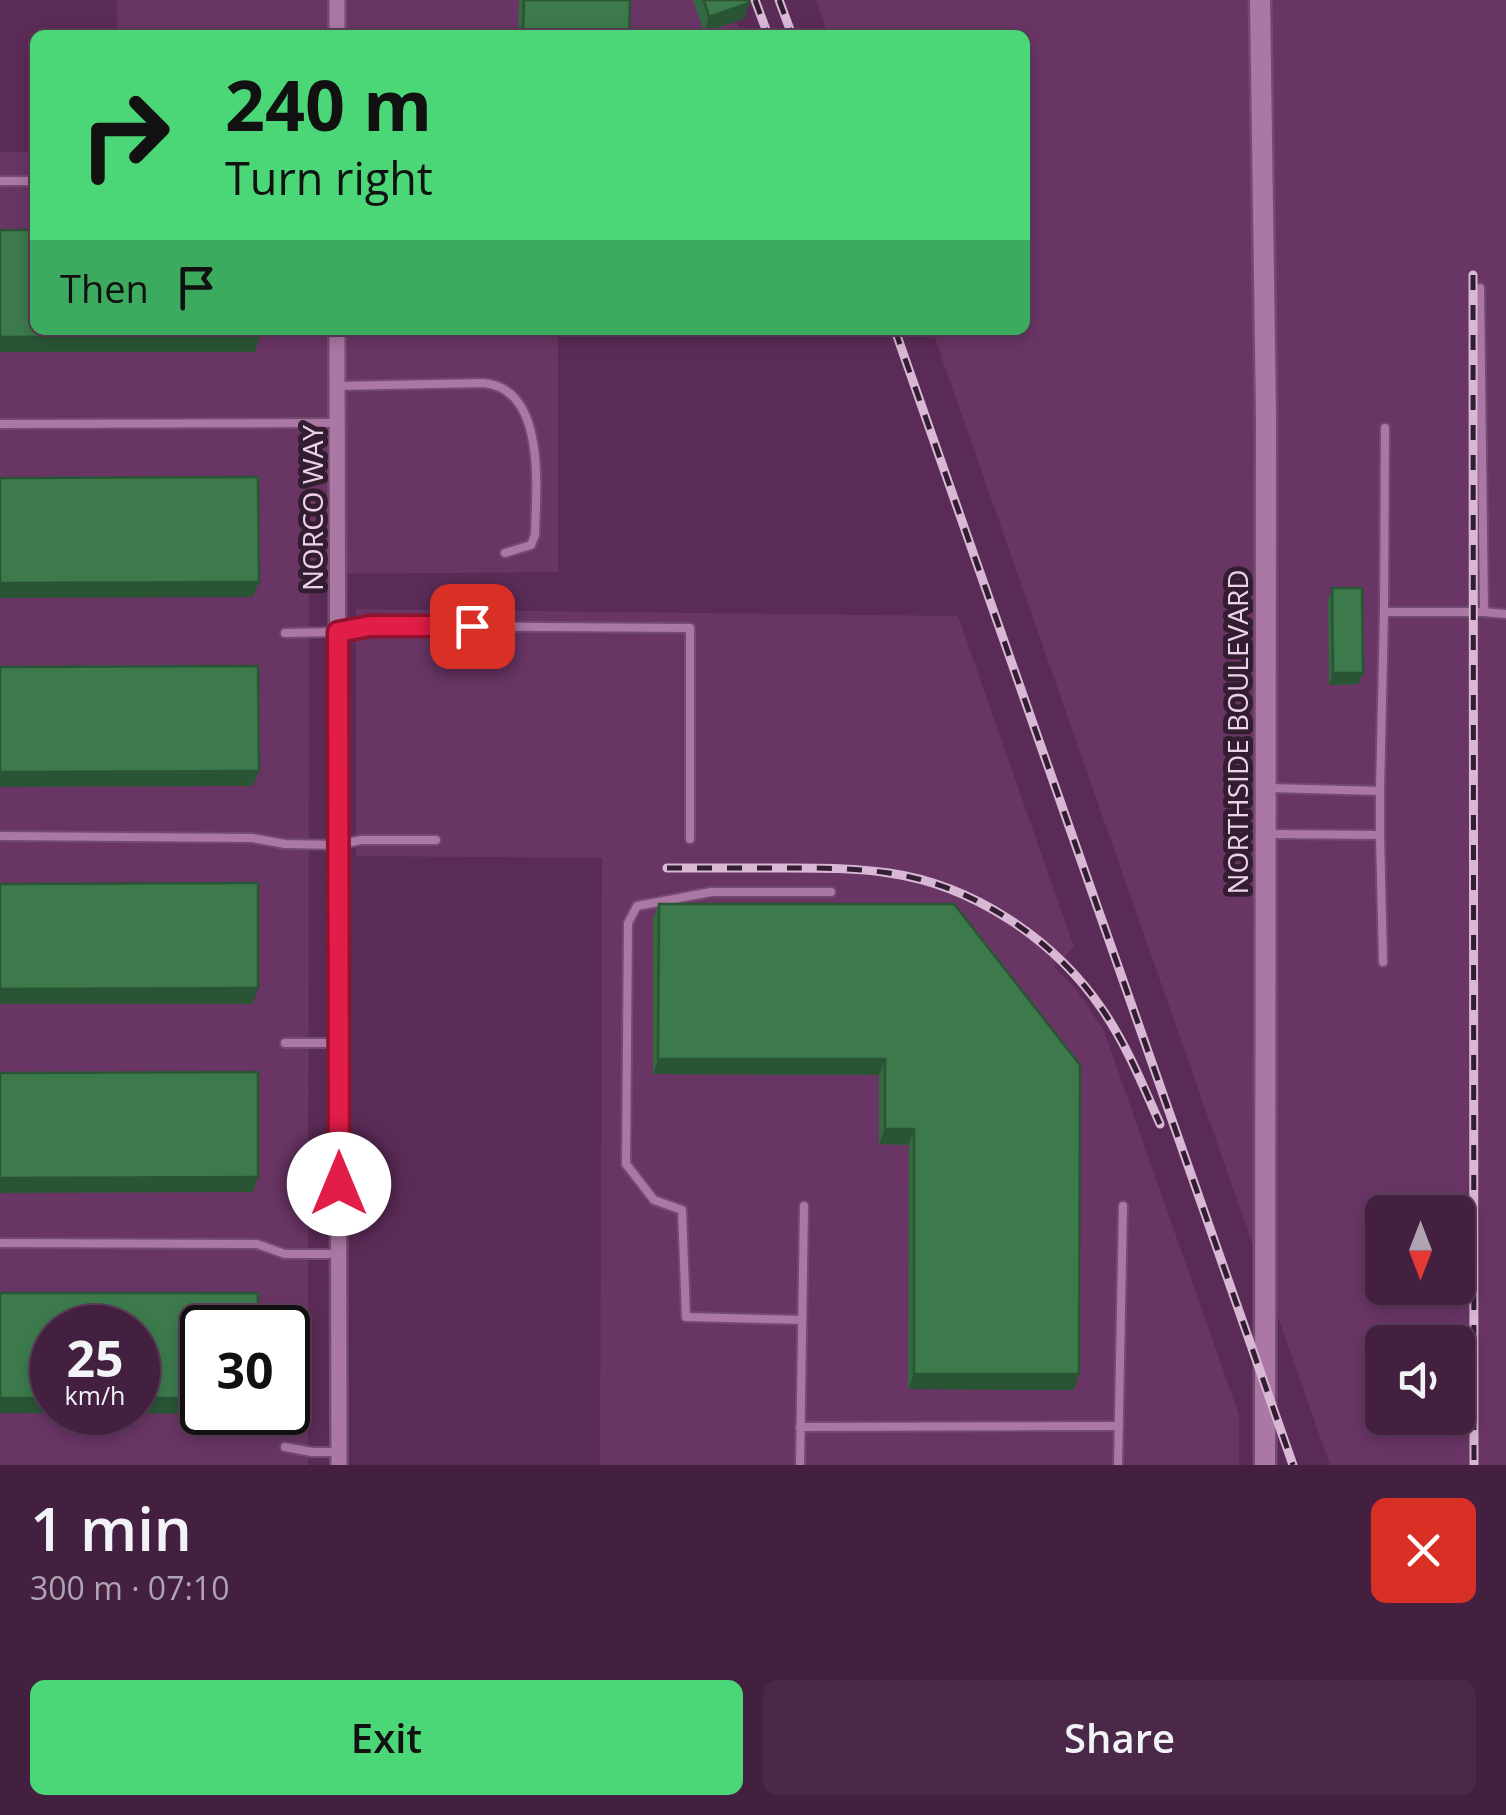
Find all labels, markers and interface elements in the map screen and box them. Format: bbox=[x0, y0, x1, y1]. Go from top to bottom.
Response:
text: 240 m bbox=[225, 56, 432, 152]
icon: right bbox=[60, 70, 190, 200]
text: Turn right bbox=[225, 147, 433, 208]
icon: arrive bbox=[169, 260, 224, 315]
text: Then bbox=[60, 262, 149, 314]
street label: NORCO WAY bbox=[293, 425, 331, 591]
street label: NORTHSIDE BOULEVARD bbox=[1218, 570, 1256, 894]
pin bbox=[430, 584, 515, 669]
icon: arrive bbox=[445, 599, 500, 654]
position arrow bbox=[287, 1132, 391, 1236]
north arrow bbox=[1365, 1195, 1475, 1305]
map controls bbox=[1365, 1195, 1475, 1435]
speed limit sign: 30 bbox=[180, 1305, 310, 1435]
text: 25 bbox=[66, 1324, 124, 1392]
button: sound bbox=[1365, 1325, 1475, 1435]
text: km/h bbox=[65, 1378, 125, 1412]
text: 1 min bbox=[30, 1487, 192, 1569]
button: close bbox=[1371, 1498, 1476, 1603]
text: 300 m · 07:10 bbox=[30, 1566, 229, 1609]
button: Exit bbox=[30, 1680, 743, 1795]
button: Share bbox=[763, 1680, 1476, 1795]

